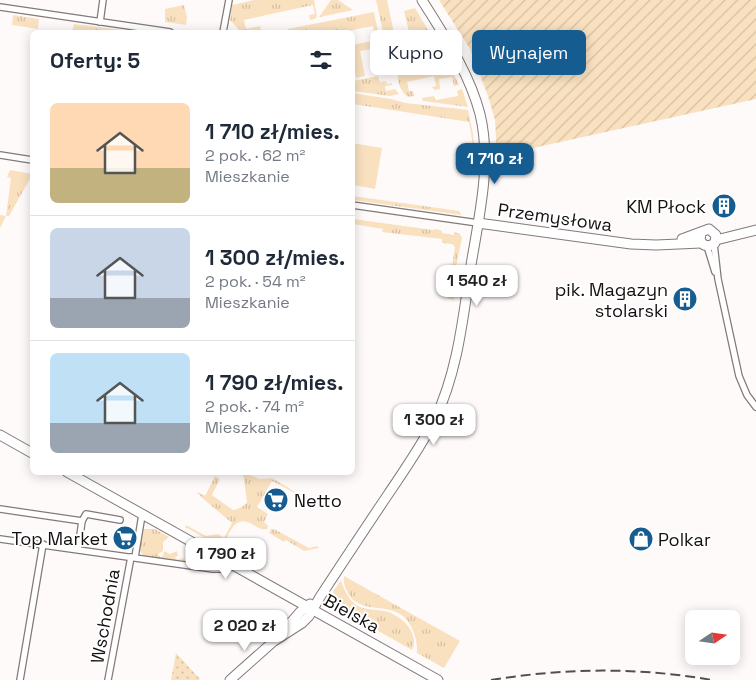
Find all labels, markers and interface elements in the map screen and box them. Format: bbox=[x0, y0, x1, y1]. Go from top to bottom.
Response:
chip: Kupno bbox=[370, 30, 462, 75]
chip: Wynajem bbox=[472, 30, 586, 75]
icon: filters bbox=[307, 46, 335, 74]
text: Oferty: 5 bbox=[50, 47, 140, 74]
text: 1 710 zł/mies. bbox=[205, 118, 340, 145]
icon: home bbox=[90, 123, 150, 183]
pin: 1 710 zł bbox=[443, 142, 547, 185]
text: 2 pok. · 62 m² bbox=[205, 145, 305, 166]
text: 1 710 zł bbox=[467, 148, 523, 169]
text: Mieszkanie bbox=[205, 166, 290, 187]
building icon: KM Płock bbox=[711, 193, 737, 219]
place label: KM Płock bbox=[626, 195, 706, 218]
street label: Przemysłowa bbox=[496, 198, 614, 236]
text: 1 300 zł/mies. bbox=[205, 244, 345, 271]
icon: home bbox=[90, 248, 150, 308]
pin: 1 540 zł bbox=[425, 264, 529, 307]
text: 1 540 zł bbox=[447, 270, 507, 291]
text: 2 pok. · 54 m² bbox=[205, 271, 306, 292]
place label: pik. Magazyn stolarski bbox=[555, 278, 668, 322]
building icon: pik. Magazyn stolarski bbox=[672, 286, 698, 312]
text: Mieszkanie bbox=[205, 292, 290, 313]
text: 1 790 zł/mies. bbox=[205, 369, 343, 396]
icon: home bbox=[90, 373, 150, 433]
text: 2 pok. · 74 m² bbox=[205, 396, 304, 417]
pin: 1 300 zł bbox=[382, 404, 486, 446]
text: 1 300 zł bbox=[404, 409, 464, 430]
text: Mieszkanie bbox=[205, 417, 290, 438]
supermarket icon: Netto bbox=[263, 487, 289, 513]
place label: Netto bbox=[294, 489, 342, 512]
supermarket icon: Top Market bbox=[112, 525, 138, 551]
shop icon: Polkar bbox=[628, 526, 654, 552]
place label: Top Market bbox=[11, 527, 108, 550]
place label: Polkar bbox=[658, 528, 711, 551]
pin: 1 790 zł bbox=[174, 538, 278, 580]
text: 1 790 zł bbox=[196, 543, 256, 564]
street label: Wschodnia bbox=[85, 567, 125, 665]
street label: Bielska bbox=[320, 588, 384, 638]
pin: 2 020 zł bbox=[193, 610, 297, 652]
north arrow bbox=[685, 610, 740, 665]
map controls bbox=[685, 610, 740, 665]
text: 2 020 zł bbox=[214, 615, 276, 636]

